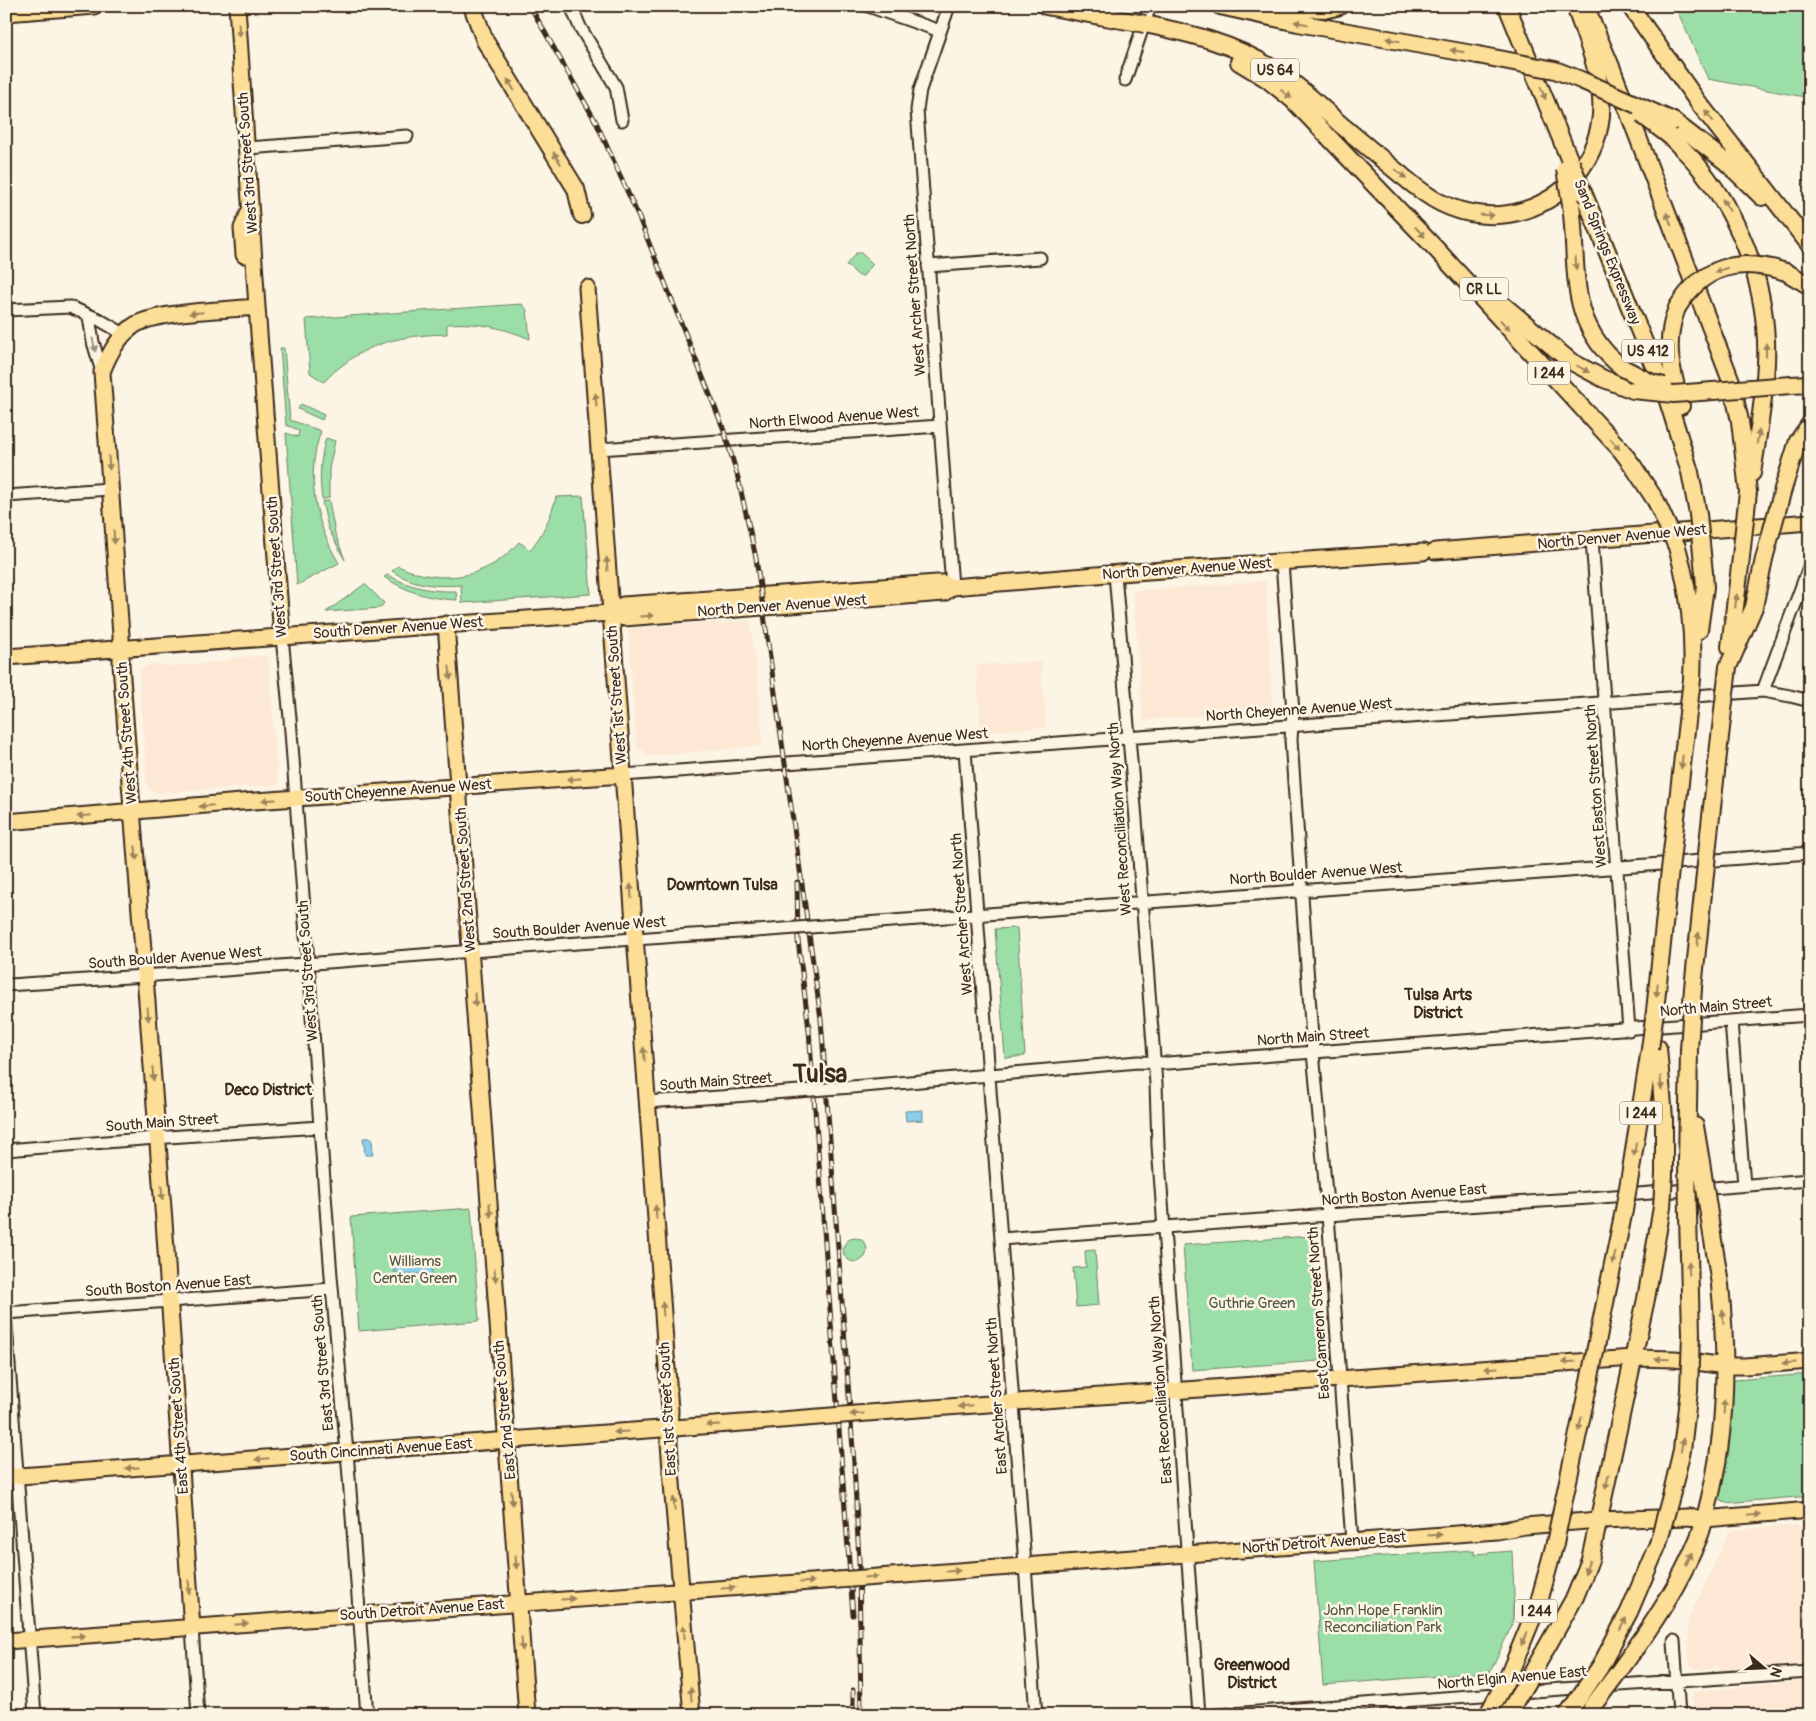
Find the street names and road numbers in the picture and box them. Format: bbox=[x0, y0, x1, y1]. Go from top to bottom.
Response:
road number: US 64 bbox=[1251, 58, 1299, 82]
street label: West 3rd Street South bbox=[234, 92, 262, 234]
street label: Sand Springs Expressway bbox=[1569, 177, 1645, 328]
street label: West Archer Street North bbox=[900, 213, 930, 377]
road number: CR LL bbox=[1460, 278, 1508, 300]
road number: US 412 bbox=[1622, 340, 1674, 362]
road number: I 244 bbox=[1528, 362, 1570, 384]
street label: North Elwood Avenue West bbox=[748, 403, 921, 433]
street label: West 3rd Street South bbox=[263, 496, 291, 638]
street label: North Denver Avenue West bbox=[1537, 520, 1708, 554]
street label: North Denver Avenue West bbox=[1102, 554, 1273, 584]
street label: North Denver Avenue West bbox=[697, 591, 868, 621]
street label: South Denver Avenue West bbox=[312, 613, 485, 643]
street label: West 1st Street South bbox=[603, 625, 631, 765]
street label: West 4th Street South bbox=[113, 661, 141, 805]
street label: North Cheyenne Avenue West bbox=[1205, 694, 1394, 726]
street label: West Easton Street North bbox=[1581, 704, 1611, 868]
street label: West Reconciliation Way North bbox=[1104, 722, 1136, 916]
street label: North Cheyenne Avenue West bbox=[801, 724, 990, 756]
street label: South Cheyenne Avenue West bbox=[304, 775, 493, 807]
street label: West 2nd Street South bbox=[451, 807, 481, 953]
street label: West Archer Street North bbox=[947, 832, 977, 996]
street label: North Boulder Avenue West bbox=[1229, 858, 1404, 890]
street label: West 3rd Street South bbox=[294, 900, 322, 1042]
street label: South Boulder Avenue West bbox=[491, 912, 667, 944]
street label: South Boulder Avenue West bbox=[87, 942, 263, 974]
street label: North Main Street bbox=[1659, 993, 1774, 1021]
street label: North Main Street bbox=[1256, 1024, 1371, 1050]
street label: South Main Street bbox=[659, 1069, 774, 1095]
road number: I 244 bbox=[1620, 1102, 1662, 1124]
street label: South Main Street bbox=[105, 1110, 220, 1136]
street label: North Boston Avenue East bbox=[1321, 1180, 1488, 1210]
street label: East Cameron Street North bbox=[1303, 1226, 1335, 1400]
street label: South Boston Avenue East bbox=[84, 1271, 253, 1301]
street label: East 3rd Street South bbox=[308, 1294, 338, 1432]
street label: East Reconciliation Way North bbox=[1145, 1295, 1177, 1485]
street label: East Archer Street North bbox=[982, 1317, 1012, 1475]
street label: East 2nd Street South bbox=[489, 1340, 521, 1480]
street label: East 1st Street South bbox=[655, 1342, 681, 1476]
street label: East 4th Street South bbox=[165, 1357, 193, 1495]
street label: South Cincinnati Avenue East bbox=[289, 1434, 474, 1466]
street label: North Detroit Avenue East bbox=[1241, 1528, 1408, 1558]
street label: South Detroit Avenue East bbox=[339, 1595, 506, 1625]
road number: I 244 bbox=[1515, 1600, 1557, 1622]
street label: North Elgin Avenue East bbox=[1436, 1662, 1588, 1694]

